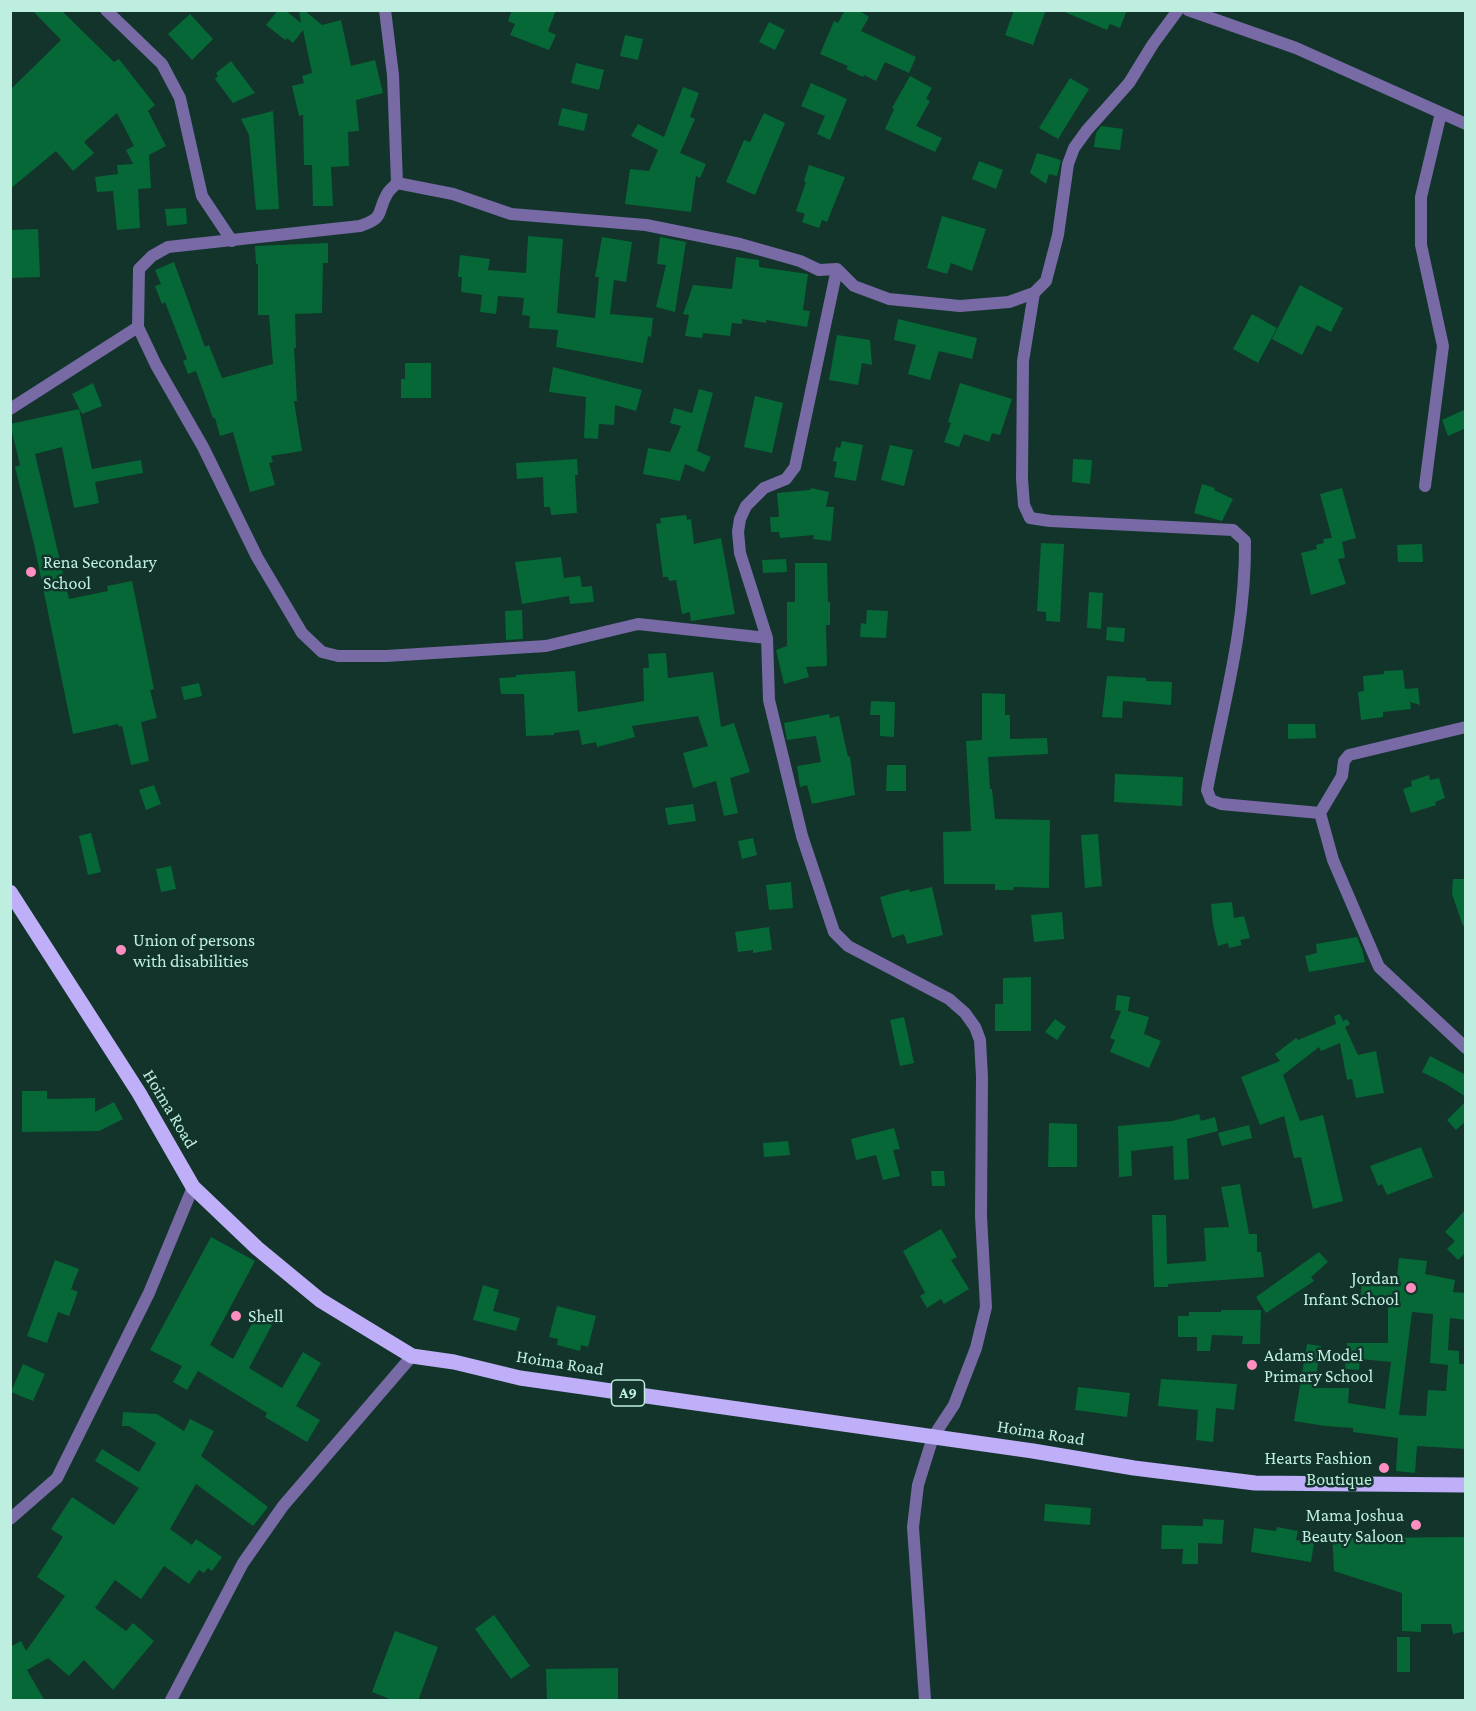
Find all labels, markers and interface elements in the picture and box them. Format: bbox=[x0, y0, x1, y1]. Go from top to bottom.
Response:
place label: Rena Secondary School bbox=[43, 551, 157, 594]
marker: Rena Secondary School bbox=[24, 565, 38, 579]
place label: Union of persons with disabilities bbox=[133, 929, 255, 972]
marker: Union of persons with disabilities bbox=[114, 943, 128, 957]
street label: Hoima Road bbox=[138, 1066, 202, 1152]
place label: Jordan Infant School bbox=[1303, 1267, 1399, 1310]
marker: Jordan Infant School bbox=[1404, 1281, 1418, 1295]
place label: Shell bbox=[248, 1305, 283, 1327]
marker: Shell bbox=[229, 1309, 243, 1323]
place label: Adams Model Primary School bbox=[1264, 1344, 1373, 1386]
street label: Hoima Road bbox=[515, 1345, 605, 1381]
marker: Adams Model Primary School bbox=[1245, 1358, 1259, 1372]
road number: A9 bbox=[612, 1380, 644, 1406]
street label: Hoima Road bbox=[996, 1415, 1086, 1451]
place label: Hearts Fashion Boutique bbox=[1264, 1447, 1372, 1490]
marker: Hearts Fashion Boutique bbox=[1377, 1461, 1391, 1475]
place label: Mama Joshua Beauty Saloon bbox=[1302, 1504, 1404, 1546]
marker: Mama Joshua Beauty Saloon bbox=[1409, 1518, 1423, 1532]

